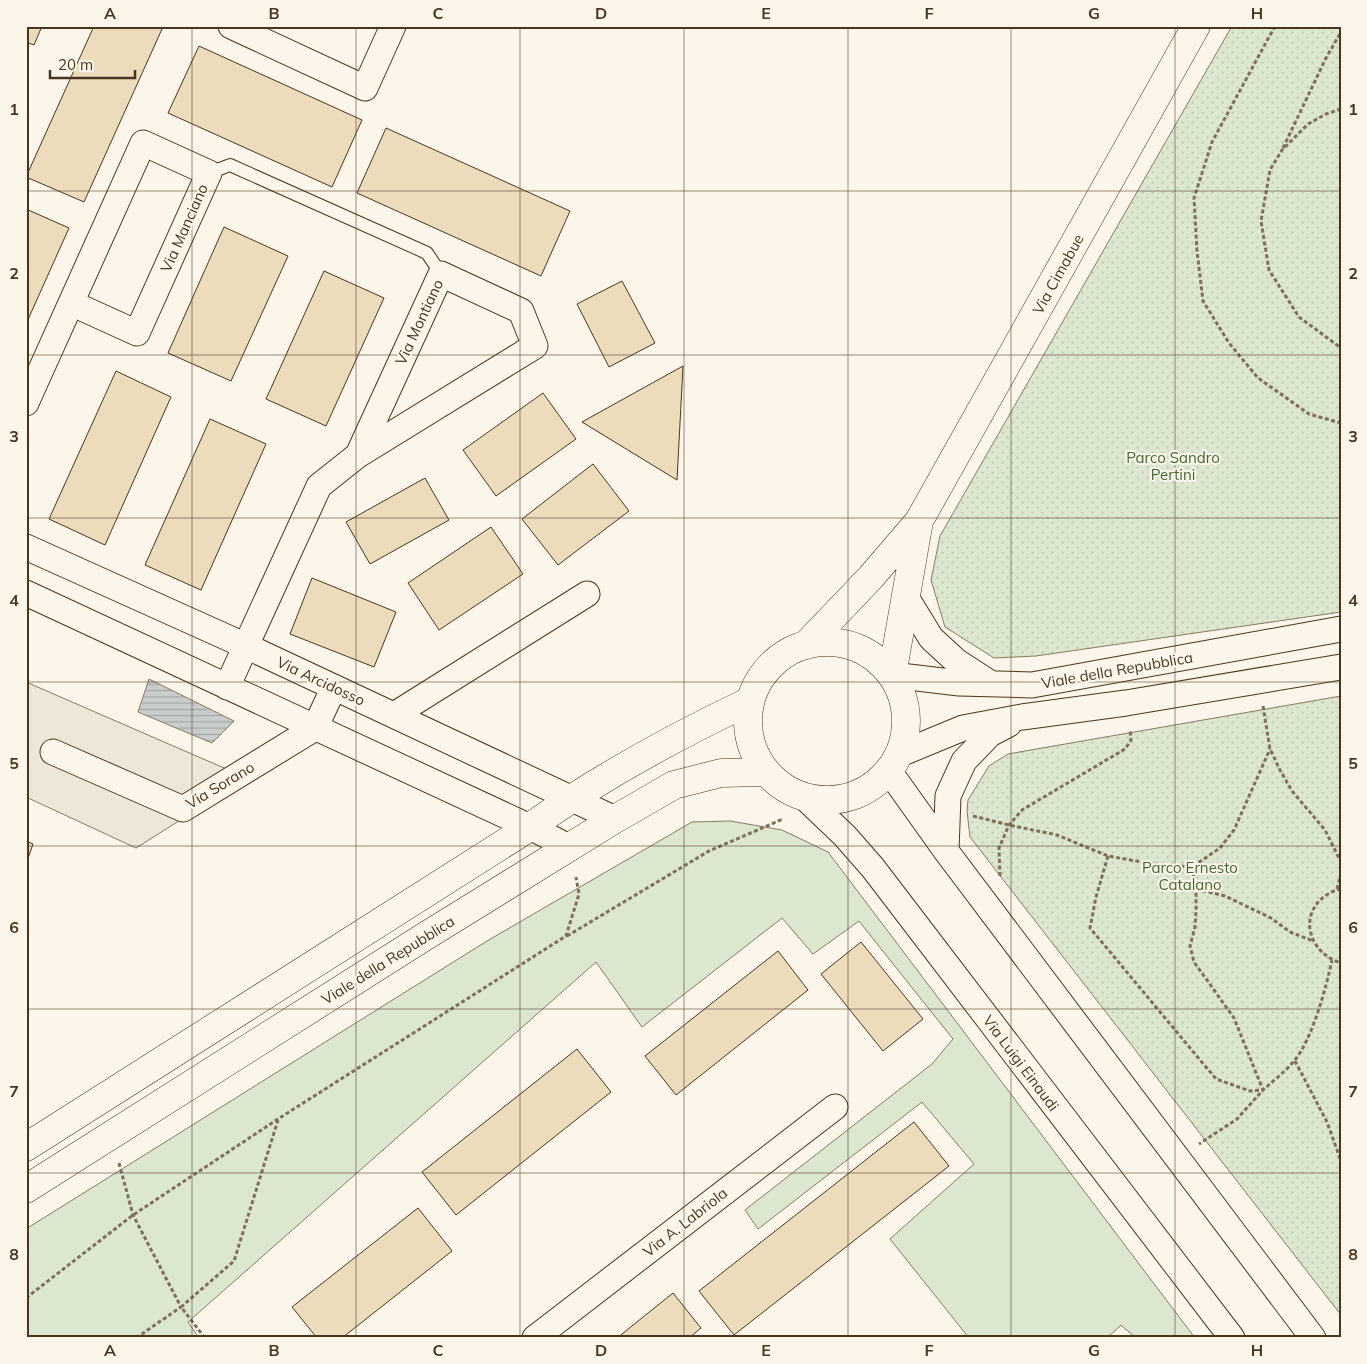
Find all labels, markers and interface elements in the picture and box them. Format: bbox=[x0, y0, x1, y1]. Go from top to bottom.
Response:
text: A bbox=[104, 3, 116, 23]
text: B bbox=[268, 3, 280, 23]
text: C bbox=[433, 3, 444, 23]
text: D bbox=[595, 3, 607, 23]
text: E bbox=[761, 3, 771, 23]
text: F bbox=[924, 3, 934, 23]
text: G bbox=[1088, 3, 1100, 23]
text: H bbox=[1251, 3, 1263, 23]
scale bar bbox=[50, 48, 135, 80]
text: 20 m bbox=[58, 55, 93, 74]
text: 1 bbox=[9, 99, 19, 119]
text: 1 bbox=[1348, 99, 1358, 119]
street label: Via Manciano bbox=[156, 181, 212, 275]
street label: Via Cimabue bbox=[1028, 231, 1088, 317]
text: 2 bbox=[9, 263, 19, 283]
text: 2 bbox=[1348, 263, 1358, 283]
street label: Via Montiano bbox=[391, 276, 447, 368]
text: 3 bbox=[9, 426, 19, 446]
text: 3 bbox=[1348, 426, 1358, 446]
park label: Parco Sandro Pertini bbox=[1126, 448, 1220, 484]
text: 4 bbox=[9, 590, 19, 610]
text: 4 bbox=[1348, 590, 1358, 610]
street label: Viale della Repubblica bbox=[1040, 647, 1194, 693]
street label: Via Arcidosso bbox=[274, 652, 368, 710]
text: 5 bbox=[9, 753, 19, 773]
text: 5 bbox=[1348, 753, 1358, 773]
street label: Via Sorano bbox=[182, 757, 258, 813]
park label: Parco Ernesto Catalano bbox=[1142, 858, 1238, 894]
street label: Viale della Repubblica bbox=[318, 911, 458, 1009]
text: 6 bbox=[9, 917, 19, 937]
text: 6 bbox=[1348, 917, 1358, 937]
street label: Via Luigi Einaudi bbox=[979, 1011, 1063, 1115]
text: 7 bbox=[9, 1081, 19, 1101]
text: 7 bbox=[1348, 1081, 1358, 1101]
street label: Via A. Labriola bbox=[639, 1183, 731, 1261]
text: 8 bbox=[9, 1244, 19, 1264]
text: 8 bbox=[1348, 1244, 1358, 1264]
text: A bbox=[104, 1340, 116, 1360]
text: B bbox=[268, 1340, 280, 1360]
text: C bbox=[433, 1340, 444, 1360]
text: D bbox=[595, 1340, 607, 1360]
text: E bbox=[761, 1340, 771, 1360]
text: F bbox=[924, 1340, 934, 1360]
text: G bbox=[1088, 1340, 1100, 1360]
text: H bbox=[1251, 1340, 1263, 1360]

